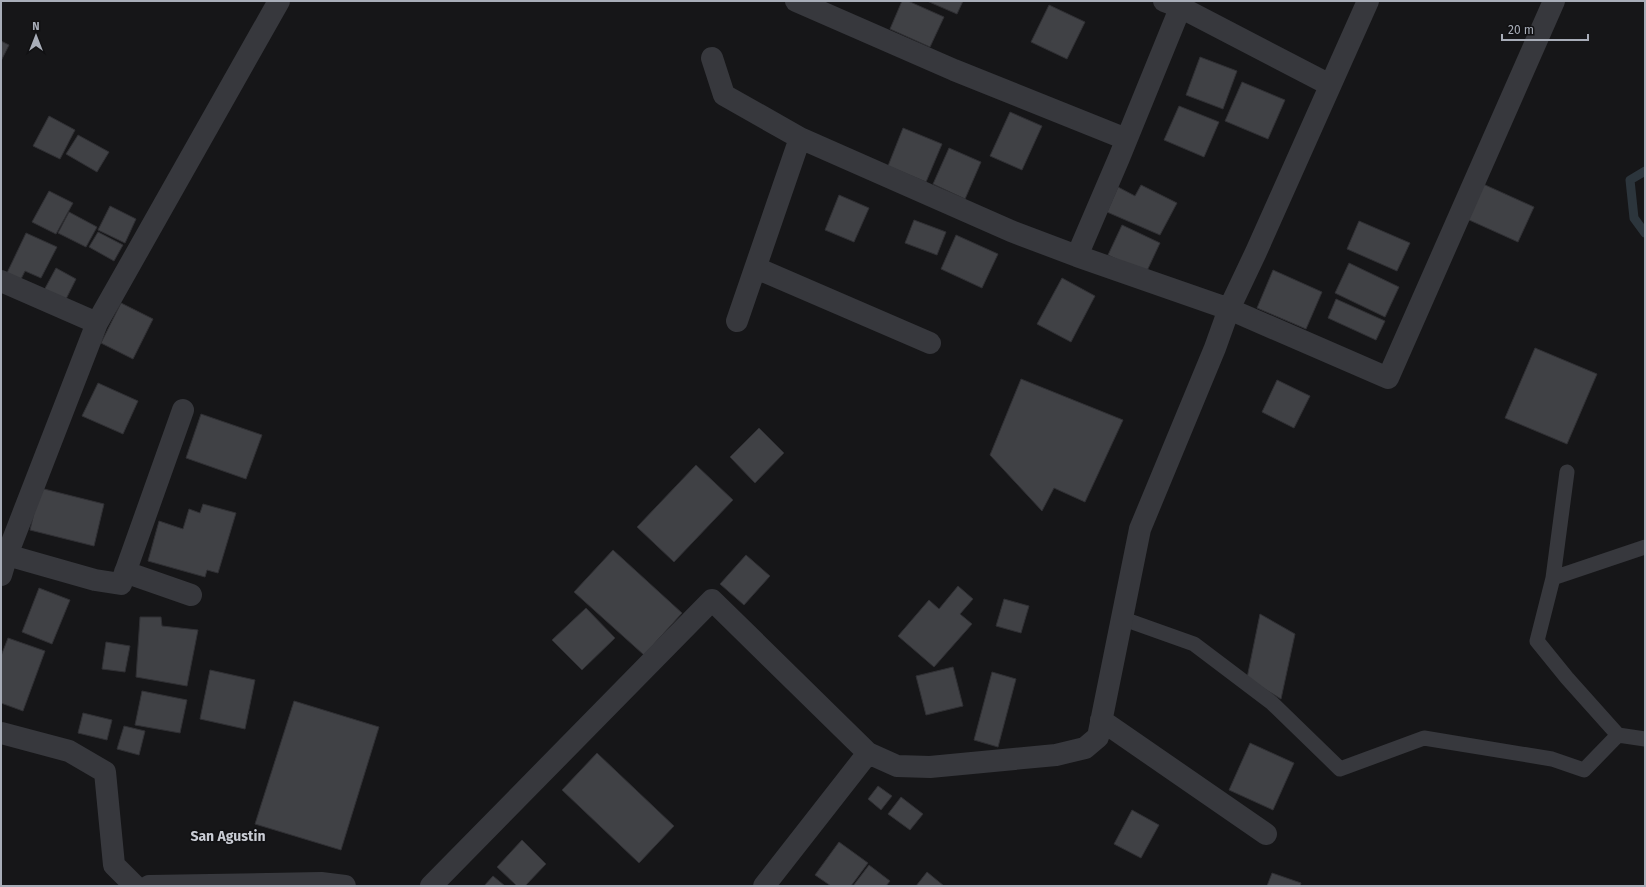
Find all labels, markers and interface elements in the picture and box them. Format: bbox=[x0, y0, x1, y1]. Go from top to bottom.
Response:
north arrow bbox=[16, 16, 56, 56]
scale bar bbox=[1502, 16, 1588, 42]
text: N bbox=[32, 20, 40, 33]
text: 20 m bbox=[1508, 23, 1534, 37]
district label: San Agustin bbox=[190, 828, 266, 845]

